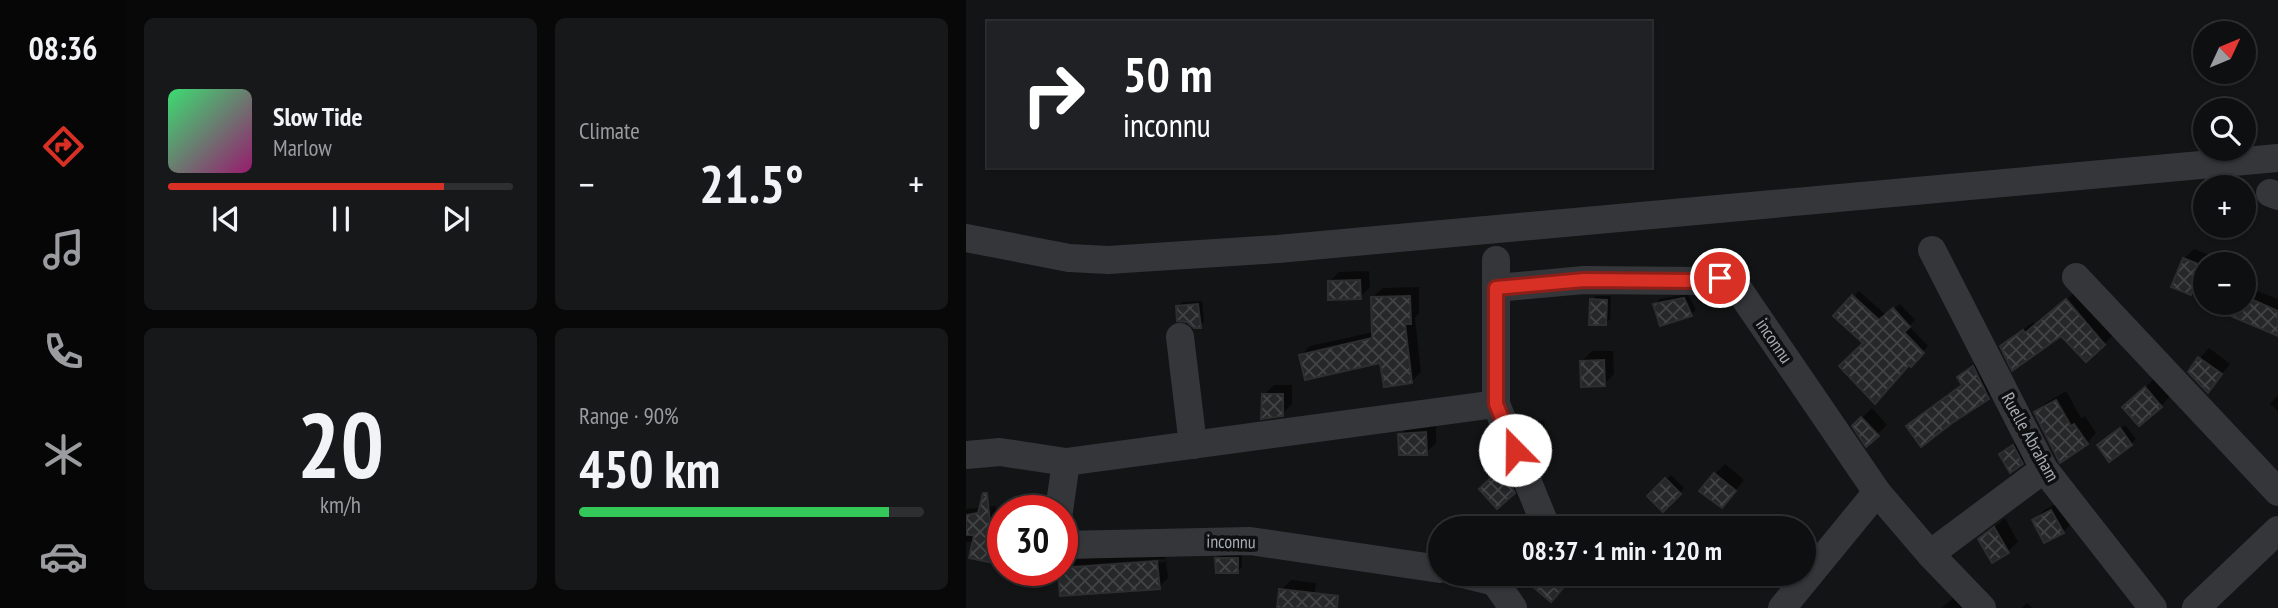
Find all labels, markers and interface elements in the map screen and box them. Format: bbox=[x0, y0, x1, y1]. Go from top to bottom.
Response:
north arrow bbox=[2193, 21, 2256, 84]
map controls bbox=[2193, 21, 2256, 315]
text: 08:36 bbox=[28, 27, 98, 69]
text: 50 m bbox=[1123, 42, 1212, 106]
icon: right bbox=[1008, 49, 1099, 140]
button: search bbox=[2193, 98, 2256, 161]
text: Slow Tide bbox=[273, 100, 363, 133]
text: inconnu bbox=[1123, 104, 1211, 146]
text: Climate bbox=[579, 116, 640, 145]
icon: directions bbox=[39, 122, 88, 171]
text: Marlow bbox=[273, 133, 332, 162]
text: 21.5° bbox=[699, 150, 804, 217]
text: − bbox=[579, 159, 595, 208]
text: + bbox=[908, 159, 924, 208]
button: + bbox=[2193, 175, 2256, 238]
icon: previous bbox=[207, 200, 245, 238]
icon: pause bbox=[322, 200, 360, 238]
icon: next bbox=[437, 200, 475, 238]
icon: music bbox=[39, 225, 88, 274]
pin bbox=[1690, 248, 1750, 308]
button: − bbox=[2193, 252, 2256, 315]
icon: arrive bbox=[1701, 259, 1739, 297]
street label: inconnu bbox=[1751, 314, 1798, 368]
icon: phone bbox=[39, 327, 88, 376]
text: 20 bbox=[297, 385, 384, 503]
street label: Ruelle Abraham bbox=[1997, 388, 2064, 485]
text: Range · 90% bbox=[579, 401, 679, 430]
position arrow bbox=[1478, 413, 1552, 487]
icon: climate bbox=[39, 430, 88, 479]
text: 450 km bbox=[579, 435, 720, 502]
text: km/h bbox=[320, 490, 361, 519]
speed limit sign: 30 bbox=[987, 495, 1078, 586]
street label: inconnu bbox=[1206, 530, 1256, 553]
icon: car bbox=[39, 532, 88, 581]
text: 08:37 · 1 min · 120 m bbox=[1522, 534, 1722, 567]

